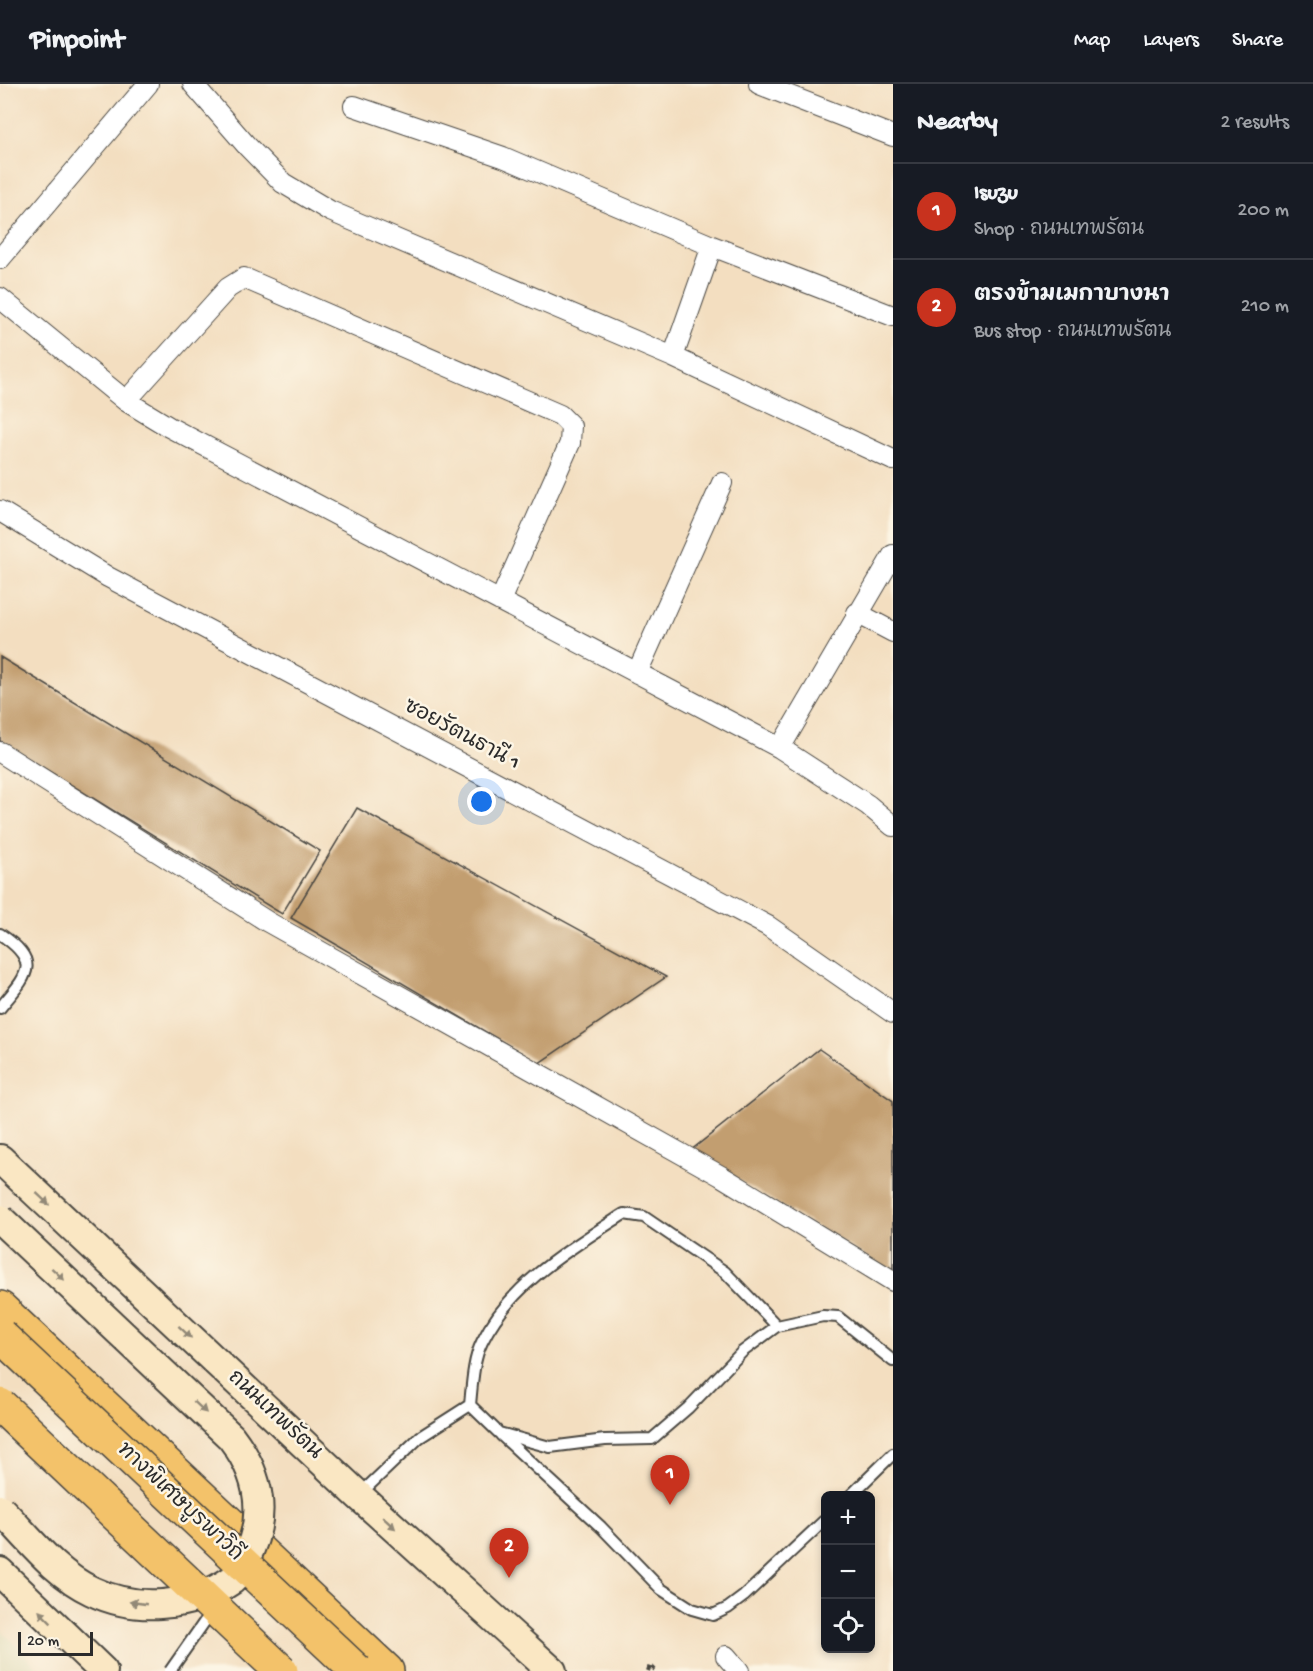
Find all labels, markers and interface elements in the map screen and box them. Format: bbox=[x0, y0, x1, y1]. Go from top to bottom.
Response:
text: Pinpoint bbox=[30, 25, 124, 58]
text: Map bbox=[1074, 29, 1110, 54]
text: Layers bbox=[1143, 29, 1199, 54]
text: Share bbox=[1232, 29, 1283, 54]
text: Nearby bbox=[917, 108, 998, 139]
text: 2 results bbox=[1220, 112, 1289, 135]
text: Isuzu bbox=[974, 181, 1018, 207]
text: 1 bbox=[932, 200, 941, 223]
text: 200 m bbox=[1238, 200, 1289, 223]
text: Shop · ถนนเทพรัตน bbox=[974, 219, 1144, 242]
text: ตรงข้ามเมกาบางนา bbox=[974, 283, 1169, 309]
text: 2 bbox=[932, 296, 941, 319]
text: 210 m bbox=[1241, 296, 1289, 319]
text: Bus stop · ถนนเทพรัตน bbox=[974, 321, 1171, 344]
street label: ซอยรัตนธานี 1 bbox=[399, 692, 525, 777]
your location bbox=[467, 787, 496, 816]
one-way arrow bbox=[35, 1192, 50, 1206]
one-way arrow bbox=[50, 1267, 65, 1281]
one-way arrow bbox=[177, 1325, 192, 1338]
street label: ถนนเทพรัตน bbox=[222, 1365, 328, 1466]
one-way arrow bbox=[193, 1400, 207, 1414]
street label: ทางพิเศษบูรพาวิถี bbox=[111, 1436, 249, 1568]
pin: 1 bbox=[650, 1456, 690, 1505]
map controls bbox=[821, 1491, 875, 1653]
button: + bbox=[821, 1491, 875, 1545]
one-way arrow bbox=[381, 1516, 396, 1530]
pin: 2 bbox=[490, 1528, 528, 1578]
button: − bbox=[821, 1545, 875, 1599]
one-way arrow bbox=[129, 1599, 148, 1608]
button: locate bbox=[821, 1599, 875, 1653]
one-way arrow bbox=[38, 1610, 52, 1624]
scale bar bbox=[18, 1629, 93, 1656]
text: 20 m bbox=[27, 1633, 59, 1652]

